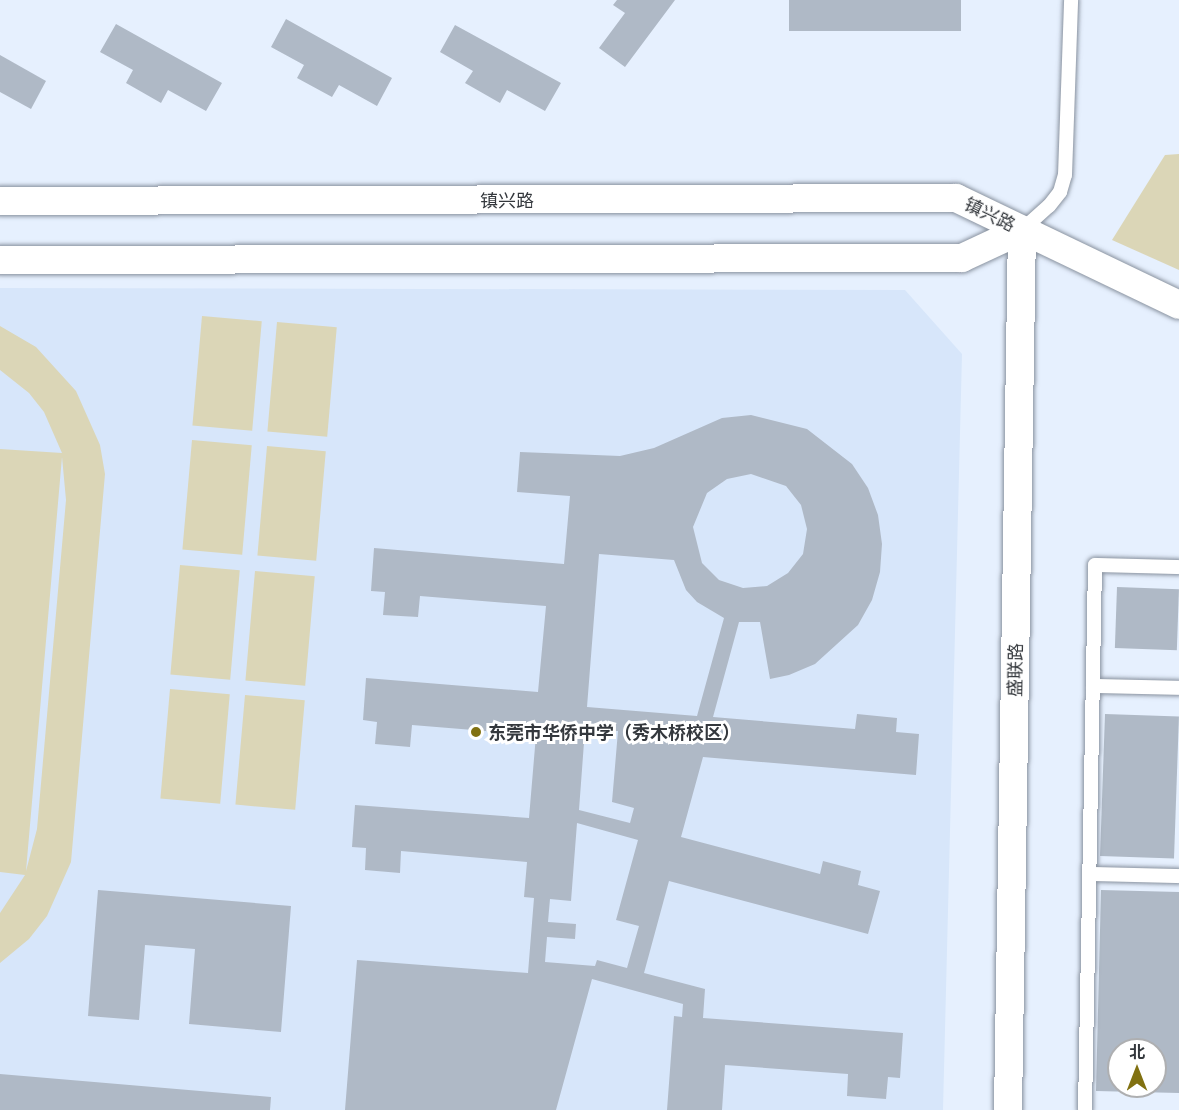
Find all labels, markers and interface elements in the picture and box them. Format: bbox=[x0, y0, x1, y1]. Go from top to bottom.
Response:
street label: 镇兴路 bbox=[480, 189, 534, 211]
street label: 镇兴路 bbox=[961, 192, 1019, 236]
street label: 盛联路 bbox=[1004, 643, 1026, 697]
place label: 东莞市华侨中学（秀木桥校区） bbox=[488, 721, 740, 743]
marker: 东莞市华侨中学（秀木桥校区） bbox=[469, 725, 483, 739]
north arrow bbox=[1107, 1038, 1167, 1098]
text: 北 bbox=[1129, 1043, 1145, 1061]

